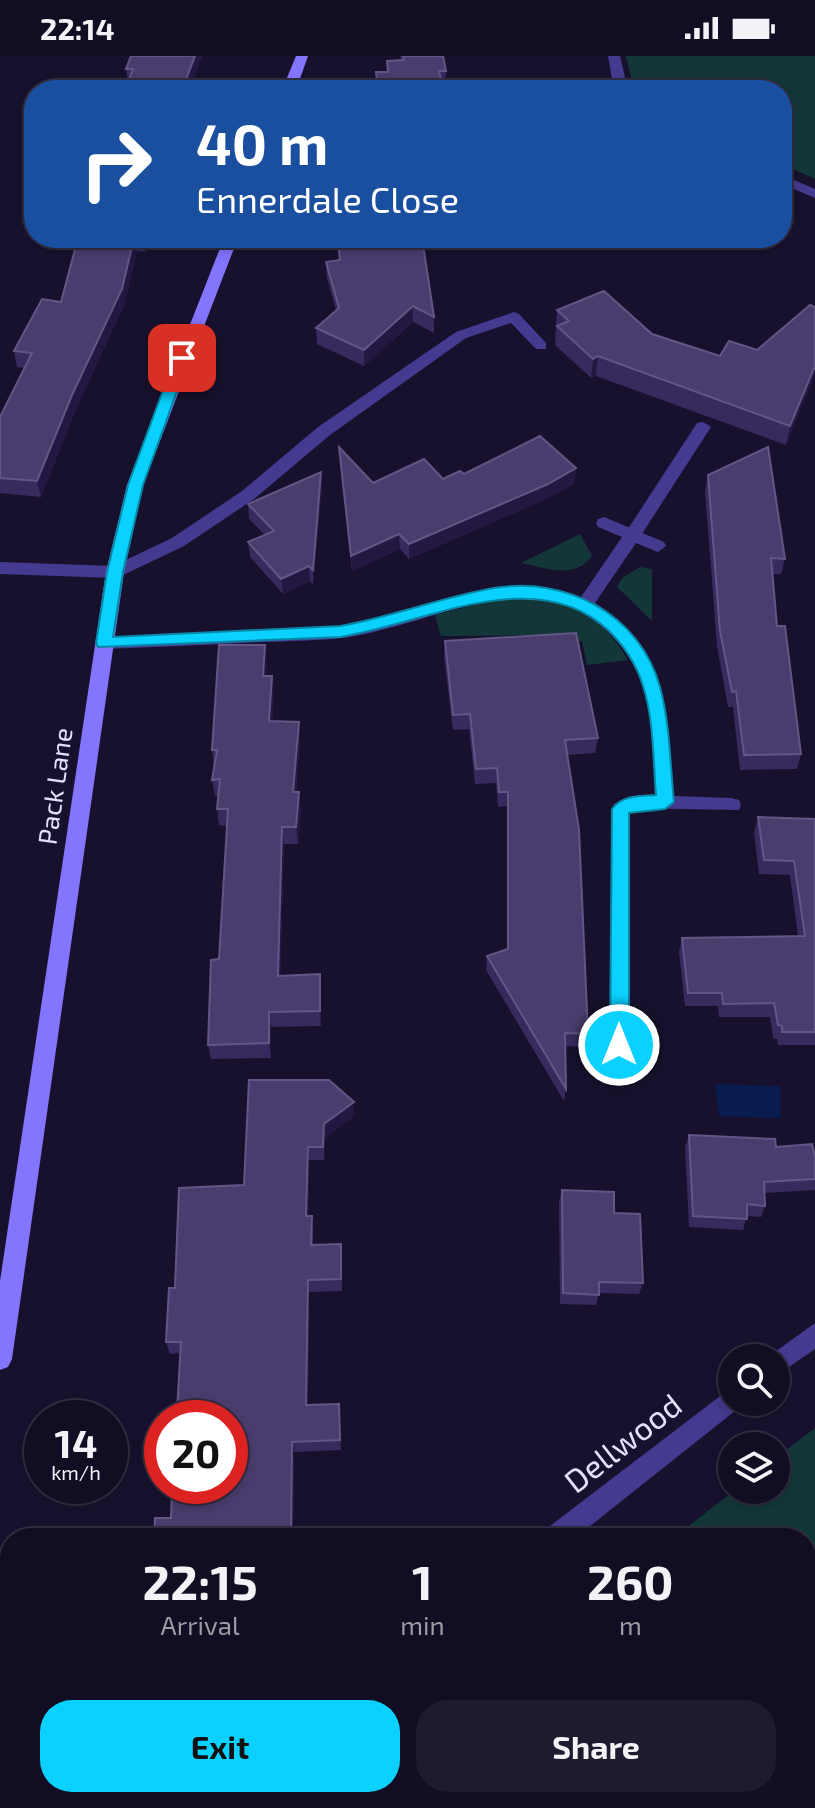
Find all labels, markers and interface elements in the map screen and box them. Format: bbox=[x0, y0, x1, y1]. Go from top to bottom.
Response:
text: 22:14 bbox=[40, 10, 115, 46]
text: 40 m bbox=[196, 109, 328, 176]
icon: right bbox=[64, 112, 168, 216]
text: Ennerdale Close bbox=[196, 177, 459, 220]
pin bbox=[148, 324, 216, 392]
icon: arrive bbox=[160, 336, 204, 380]
street label: Pack Lane bbox=[30, 726, 78, 846]
position arrow bbox=[577, 1003, 661, 1087]
map controls bbox=[718, 1344, 790, 1504]
button: search bbox=[718, 1344, 790, 1416]
street label: Dellwood bbox=[556, 1385, 688, 1499]
speed limit sign: 20 bbox=[144, 1400, 248, 1504]
text: 14 bbox=[55, 1418, 97, 1466]
button: layers bbox=[718, 1432, 790, 1504]
text: km/h bbox=[51, 1460, 101, 1484]
text: 22:15 bbox=[142, 1552, 258, 1610]
text: 1 bbox=[412, 1552, 433, 1610]
text: 260 bbox=[587, 1552, 674, 1610]
text: Arrival bbox=[161, 1609, 240, 1640]
text: min bbox=[400, 1609, 445, 1640]
text: m bbox=[619, 1609, 642, 1640]
button: Exit bbox=[40, 1700, 400, 1792]
button: Share bbox=[416, 1700, 776, 1792]

